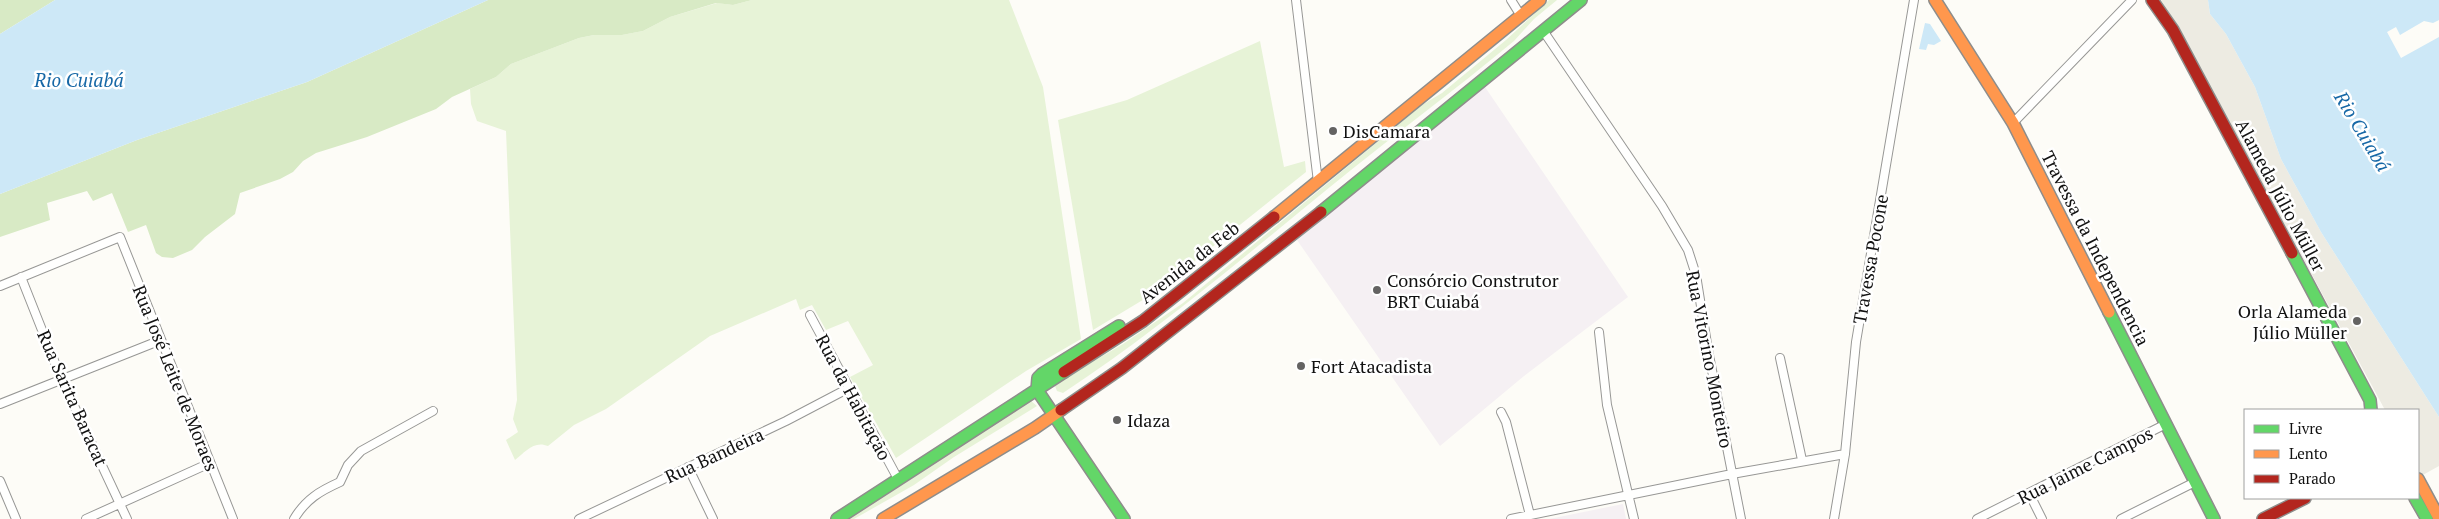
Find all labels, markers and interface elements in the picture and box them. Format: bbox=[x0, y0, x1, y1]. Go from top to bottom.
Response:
water label: Rio Cuiabá bbox=[33, 67, 124, 92]
water label: Rio Cuiabá bbox=[2329, 85, 2397, 176]
street label: Alameda Júlio Müller bbox=[2231, 115, 2331, 275]
place label: DisCamara bbox=[1343, 119, 1430, 143]
marker: DisCamara bbox=[1327, 125, 1339, 137]
street label: Travessa da Independencia bbox=[2036, 146, 2156, 350]
street label: Travessa Pocone bbox=[1847, 192, 1893, 326]
street label: Avenida da Feb bbox=[1134, 215, 1244, 309]
place label: Consórcio Construtor BRT Cuiabá bbox=[1387, 268, 1559, 313]
street label: Rua Vitorino Monteiro bbox=[1681, 268, 1739, 450]
street label: Rua José Leite de Moraes bbox=[128, 281, 224, 475]
marker: Consórcio Construtor BRT Cuiabá bbox=[1371, 284, 1383, 296]
place label: Orla Alameda Júlio Müller bbox=[2238, 299, 2347, 344]
marker: Orla Alameda Júlio Müller bbox=[2351, 315, 2363, 327]
street label: Rua Sarita Baracat bbox=[32, 326, 114, 470]
street label: Rua da Habitação bbox=[811, 330, 897, 464]
place label: Fort Atacadista bbox=[1311, 354, 1432, 378]
marker: Fort Atacadista bbox=[1295, 360, 1307, 372]
place label: Idaza bbox=[1127, 408, 1170, 432]
legend bbox=[2244, 409, 2419, 499]
marker: Idaza bbox=[1111, 414, 1123, 426]
text: Livre bbox=[2289, 418, 2323, 438]
street label: Rua Jaime Campos bbox=[2013, 420, 2157, 510]
street label: Rua Bandeira bbox=[661, 422, 767, 488]
text: Lento bbox=[2289, 443, 2328, 463]
text: Parado bbox=[2289, 468, 2335, 488]

